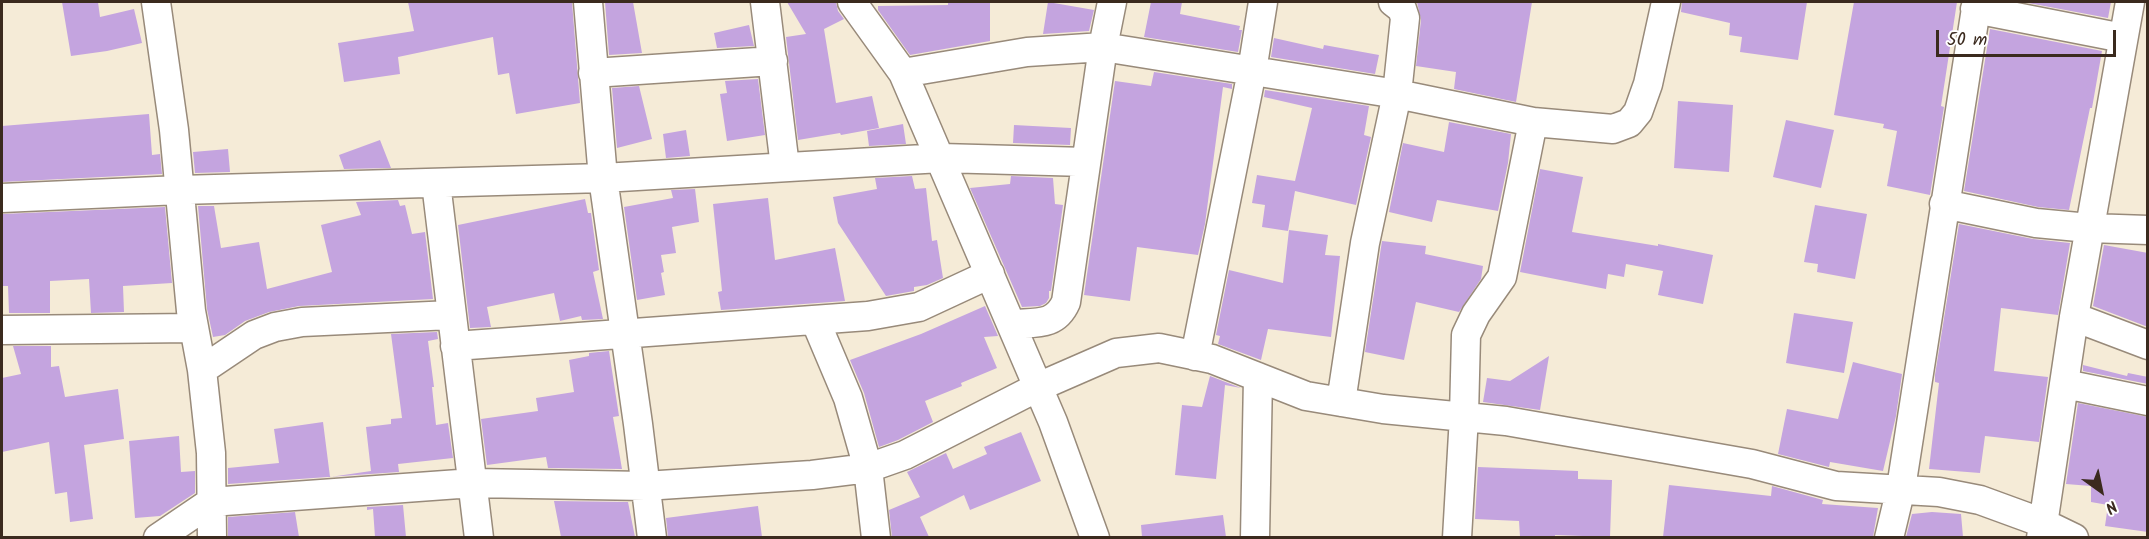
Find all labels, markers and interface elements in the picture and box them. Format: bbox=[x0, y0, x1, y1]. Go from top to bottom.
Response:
scale bar bbox=[1939, 18, 2119, 56]
text: 50 m bbox=[1947, 26, 1987, 55]
north arrow bbox=[2071, 461, 2131, 521]
text: N bbox=[2100, 493, 2122, 520]

